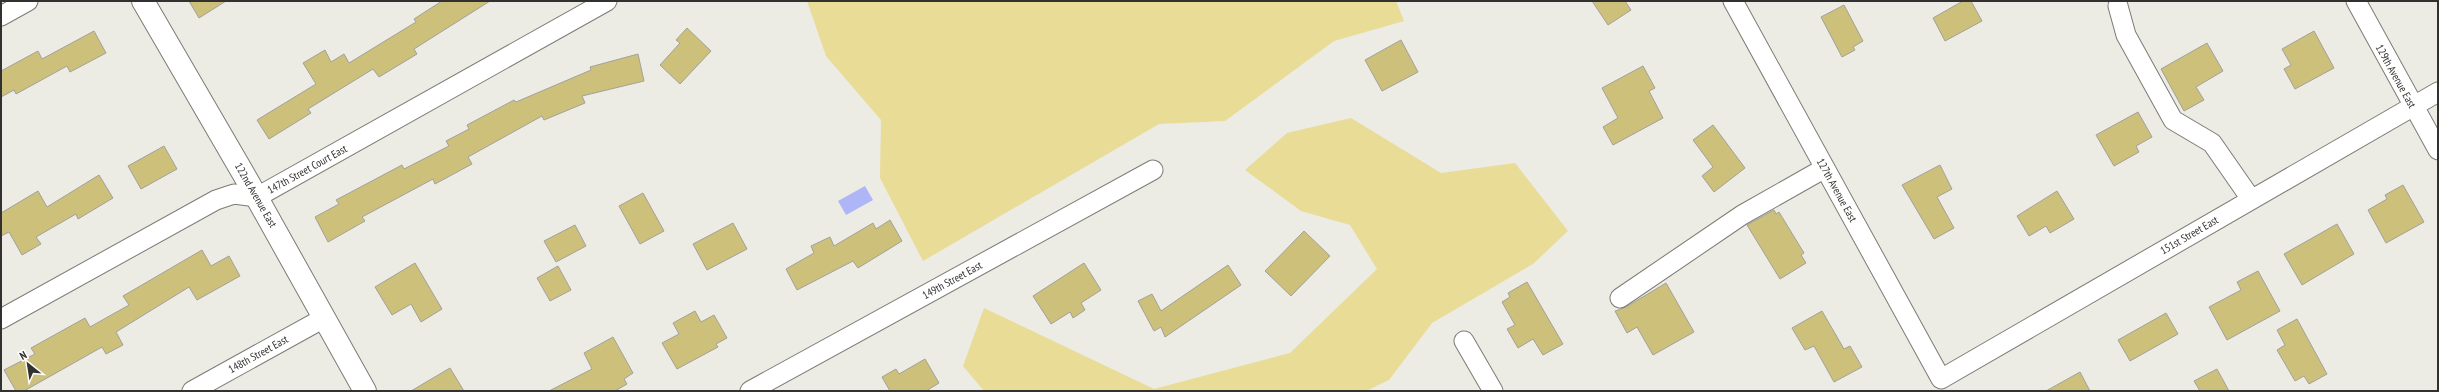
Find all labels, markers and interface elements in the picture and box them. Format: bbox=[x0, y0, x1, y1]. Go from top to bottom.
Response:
street label: 129th Avenue East bbox=[2373, 42, 2419, 110]
street label: 147th Street Court East bbox=[265, 141, 349, 197]
street label: 127th Avenue East bbox=[1814, 156, 1860, 224]
street label: 122nd Avenue East bbox=[232, 160, 280, 230]
street label: 151st Street East bbox=[2157, 213, 2221, 257]
street label: 149th Street East bbox=[920, 258, 984, 302]
street label: 148th Street East bbox=[226, 332, 290, 376]
north arrow bbox=[8, 344, 48, 384]
text: N bbox=[17, 348, 29, 363]

